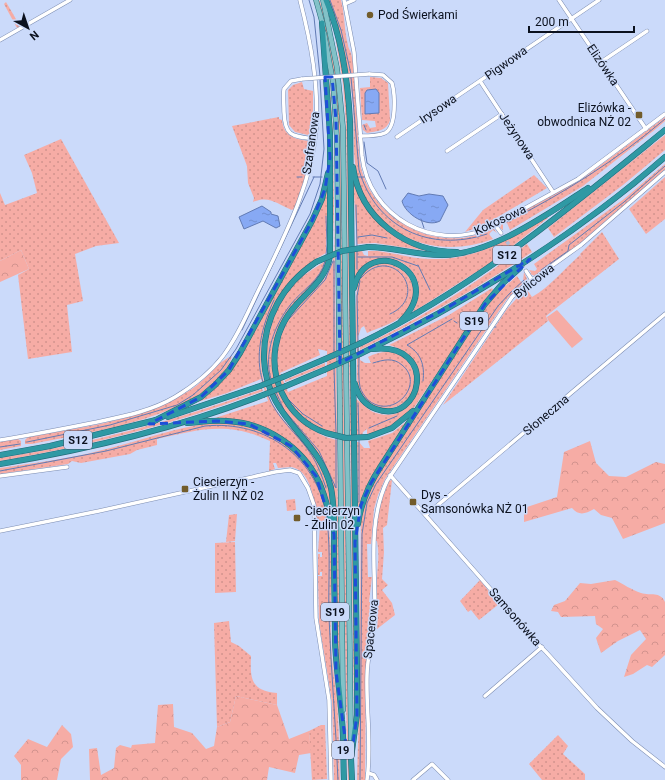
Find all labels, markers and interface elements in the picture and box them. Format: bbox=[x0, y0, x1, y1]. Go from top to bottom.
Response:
place label: Pod Świerkami bbox=[378, 7, 458, 22]
north arrow bbox=[8, 8, 48, 48]
scale bar bbox=[529, 8, 634, 34]
marker: Pod Świerkami bbox=[365, 10, 375, 20]
text: 200 m bbox=[535, 15, 569, 29]
text: N bbox=[27, 28, 41, 43]
street label: Elizówka bbox=[584, 42, 622, 88]
street label: Pigwowa bbox=[482, 43, 530, 83]
street label: Irysowa bbox=[417, 92, 459, 126]
place label: Elizówka - obwodnica NŻ 02 bbox=[537, 101, 632, 129]
street label: Jeżynowa bbox=[496, 110, 538, 162]
marker: Elizówka - obwodnica NŻ 02 bbox=[634, 110, 644, 120]
street label: Szafranowa bbox=[300, 111, 322, 175]
street label: Kokosowa bbox=[472, 202, 528, 238]
road number: S12 bbox=[493, 246, 521, 264]
street label: Bylicowa bbox=[511, 261, 557, 301]
road number: S19 bbox=[460, 312, 488, 330]
street label: Słoneczna bbox=[520, 392, 572, 438]
road number: S12 bbox=[64, 431, 92, 449]
place label: Ciecierzyn - Żulin II NŻ 02 bbox=[193, 475, 264, 503]
marker: Ciecierzyn - Żulin II NŻ 02 bbox=[180, 484, 190, 494]
place label: Dys - Samsonówka NŻ 01 bbox=[421, 488, 529, 516]
marker: Dys - Samsonówka NŻ 01 bbox=[408, 497, 418, 507]
place label: Ciecierzyn - Żulin 02 bbox=[305, 504, 360, 532]
marker: Ciecierzyn - Żulin 02 bbox=[292, 513, 302, 523]
street label: Samsonówka bbox=[486, 585, 544, 649]
street label: Spacerowa bbox=[361, 599, 381, 659]
road number: S19 bbox=[321, 603, 349, 621]
road number: 19 bbox=[332, 741, 354, 759]

